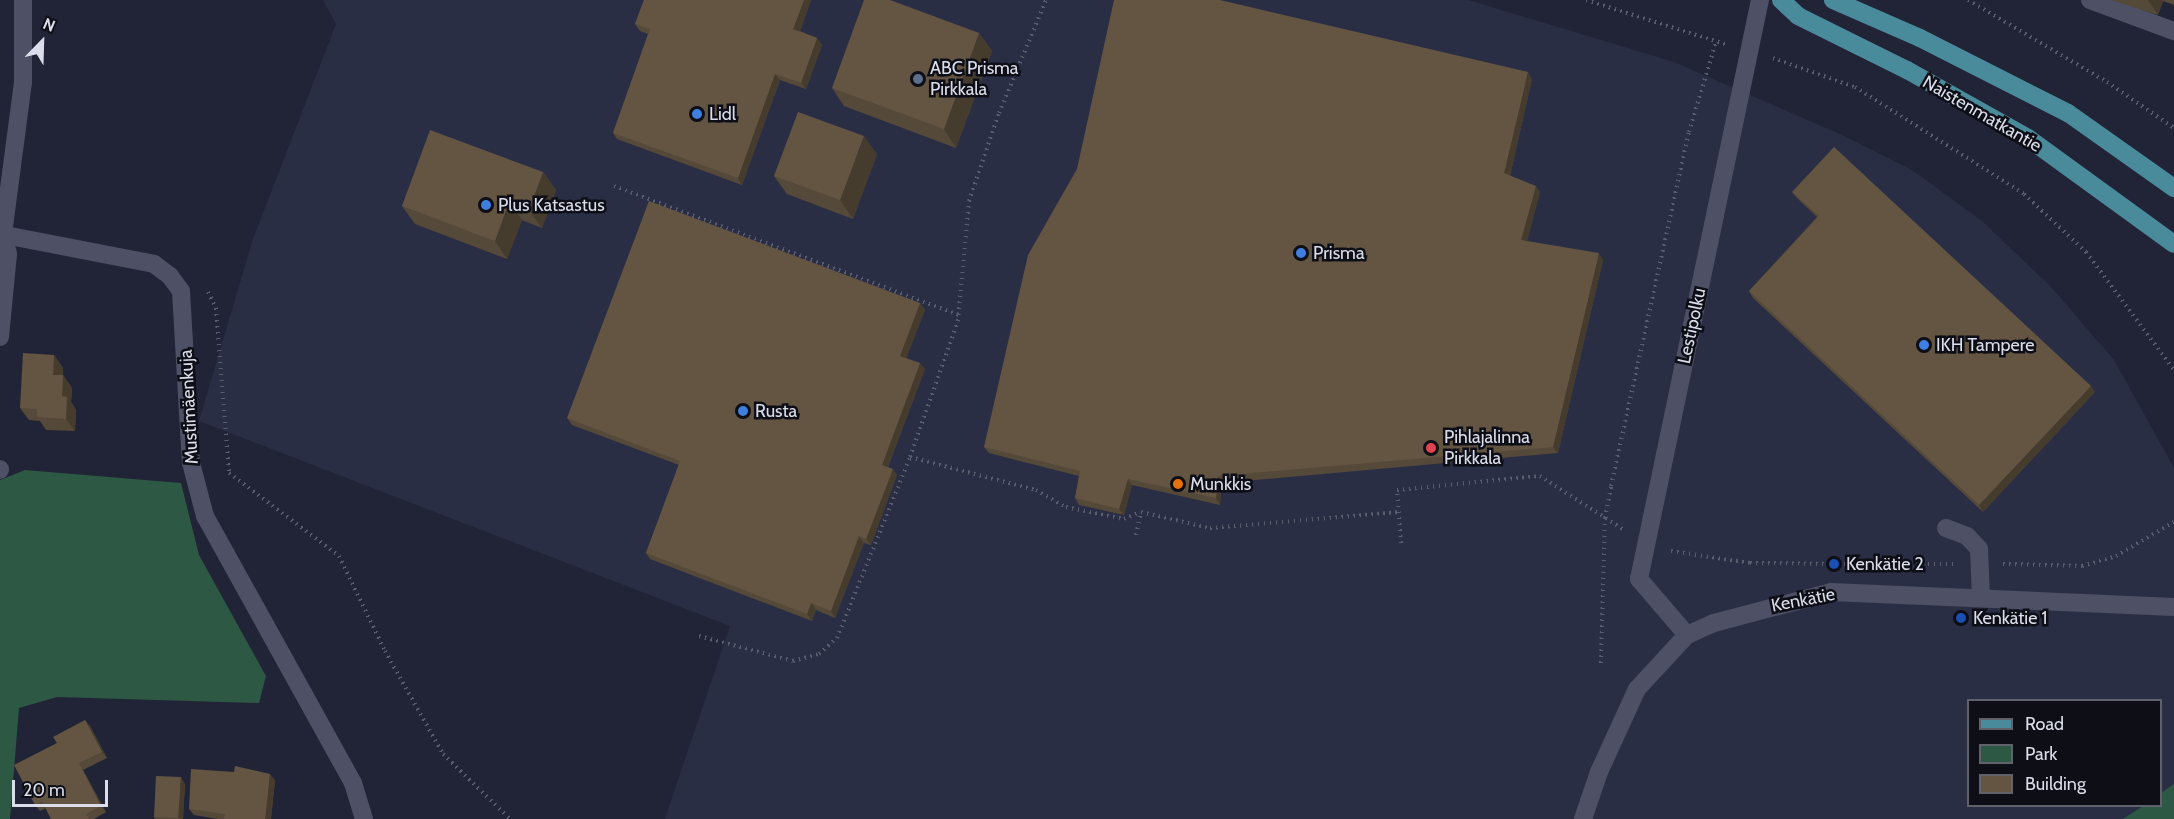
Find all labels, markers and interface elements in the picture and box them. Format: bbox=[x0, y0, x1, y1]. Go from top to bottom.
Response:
north arrow bbox=[12, 12, 72, 72]
text: N bbox=[40, 14, 58, 36]
place label: ABC Prisma Pirkkala bbox=[930, 58, 1019, 100]
street label: Naistenmatkantie bbox=[1919, 71, 2045, 157]
marker: ABC Prisma Pirkkala bbox=[911, 72, 925, 86]
place label: Lidl bbox=[709, 103, 736, 125]
marker: Lidl bbox=[690, 107, 704, 121]
place label: Plus Katsastus bbox=[498, 194, 605, 216]
marker: Plus Katsastus bbox=[479, 198, 493, 212]
place label: Prisma bbox=[1313, 242, 1365, 264]
marker: Prisma bbox=[1294, 246, 1308, 260]
street label: Lestipolku bbox=[1673, 286, 1711, 366]
place label: IKH Tampere bbox=[1936, 334, 2034, 356]
marker: IKH Tampere bbox=[1917, 338, 1931, 352]
street label: Mustimäenkuja bbox=[175, 349, 203, 465]
place label: Rusta bbox=[755, 400, 797, 422]
marker: Rusta bbox=[736, 404, 750, 418]
place label: Pihlajalinna Pirkkala bbox=[1444, 427, 1530, 470]
marker: Pihlajalinna Pirkkala bbox=[1422, 439, 1440, 457]
place label: Munkkis bbox=[1190, 473, 1251, 495]
marker: Munkkis bbox=[1171, 477, 1185, 491]
place label: Kenkätie 2 bbox=[1846, 553, 1924, 575]
marker: Kenkätie 2 bbox=[1827, 557, 1841, 571]
street label: Kenkätie bbox=[1769, 583, 1837, 617]
place label: Kenkätie 1 bbox=[1973, 607, 2047, 629]
marker: Kenkätie 1 bbox=[1954, 611, 1968, 625]
legend bbox=[1967, 699, 2162, 807]
text: Road bbox=[2025, 713, 2064, 735]
text: Park bbox=[2025, 743, 2057, 765]
scale bar bbox=[15, 768, 111, 806]
text: Building bbox=[2025, 773, 2086, 795]
text: 20 m bbox=[23, 779, 65, 801]

